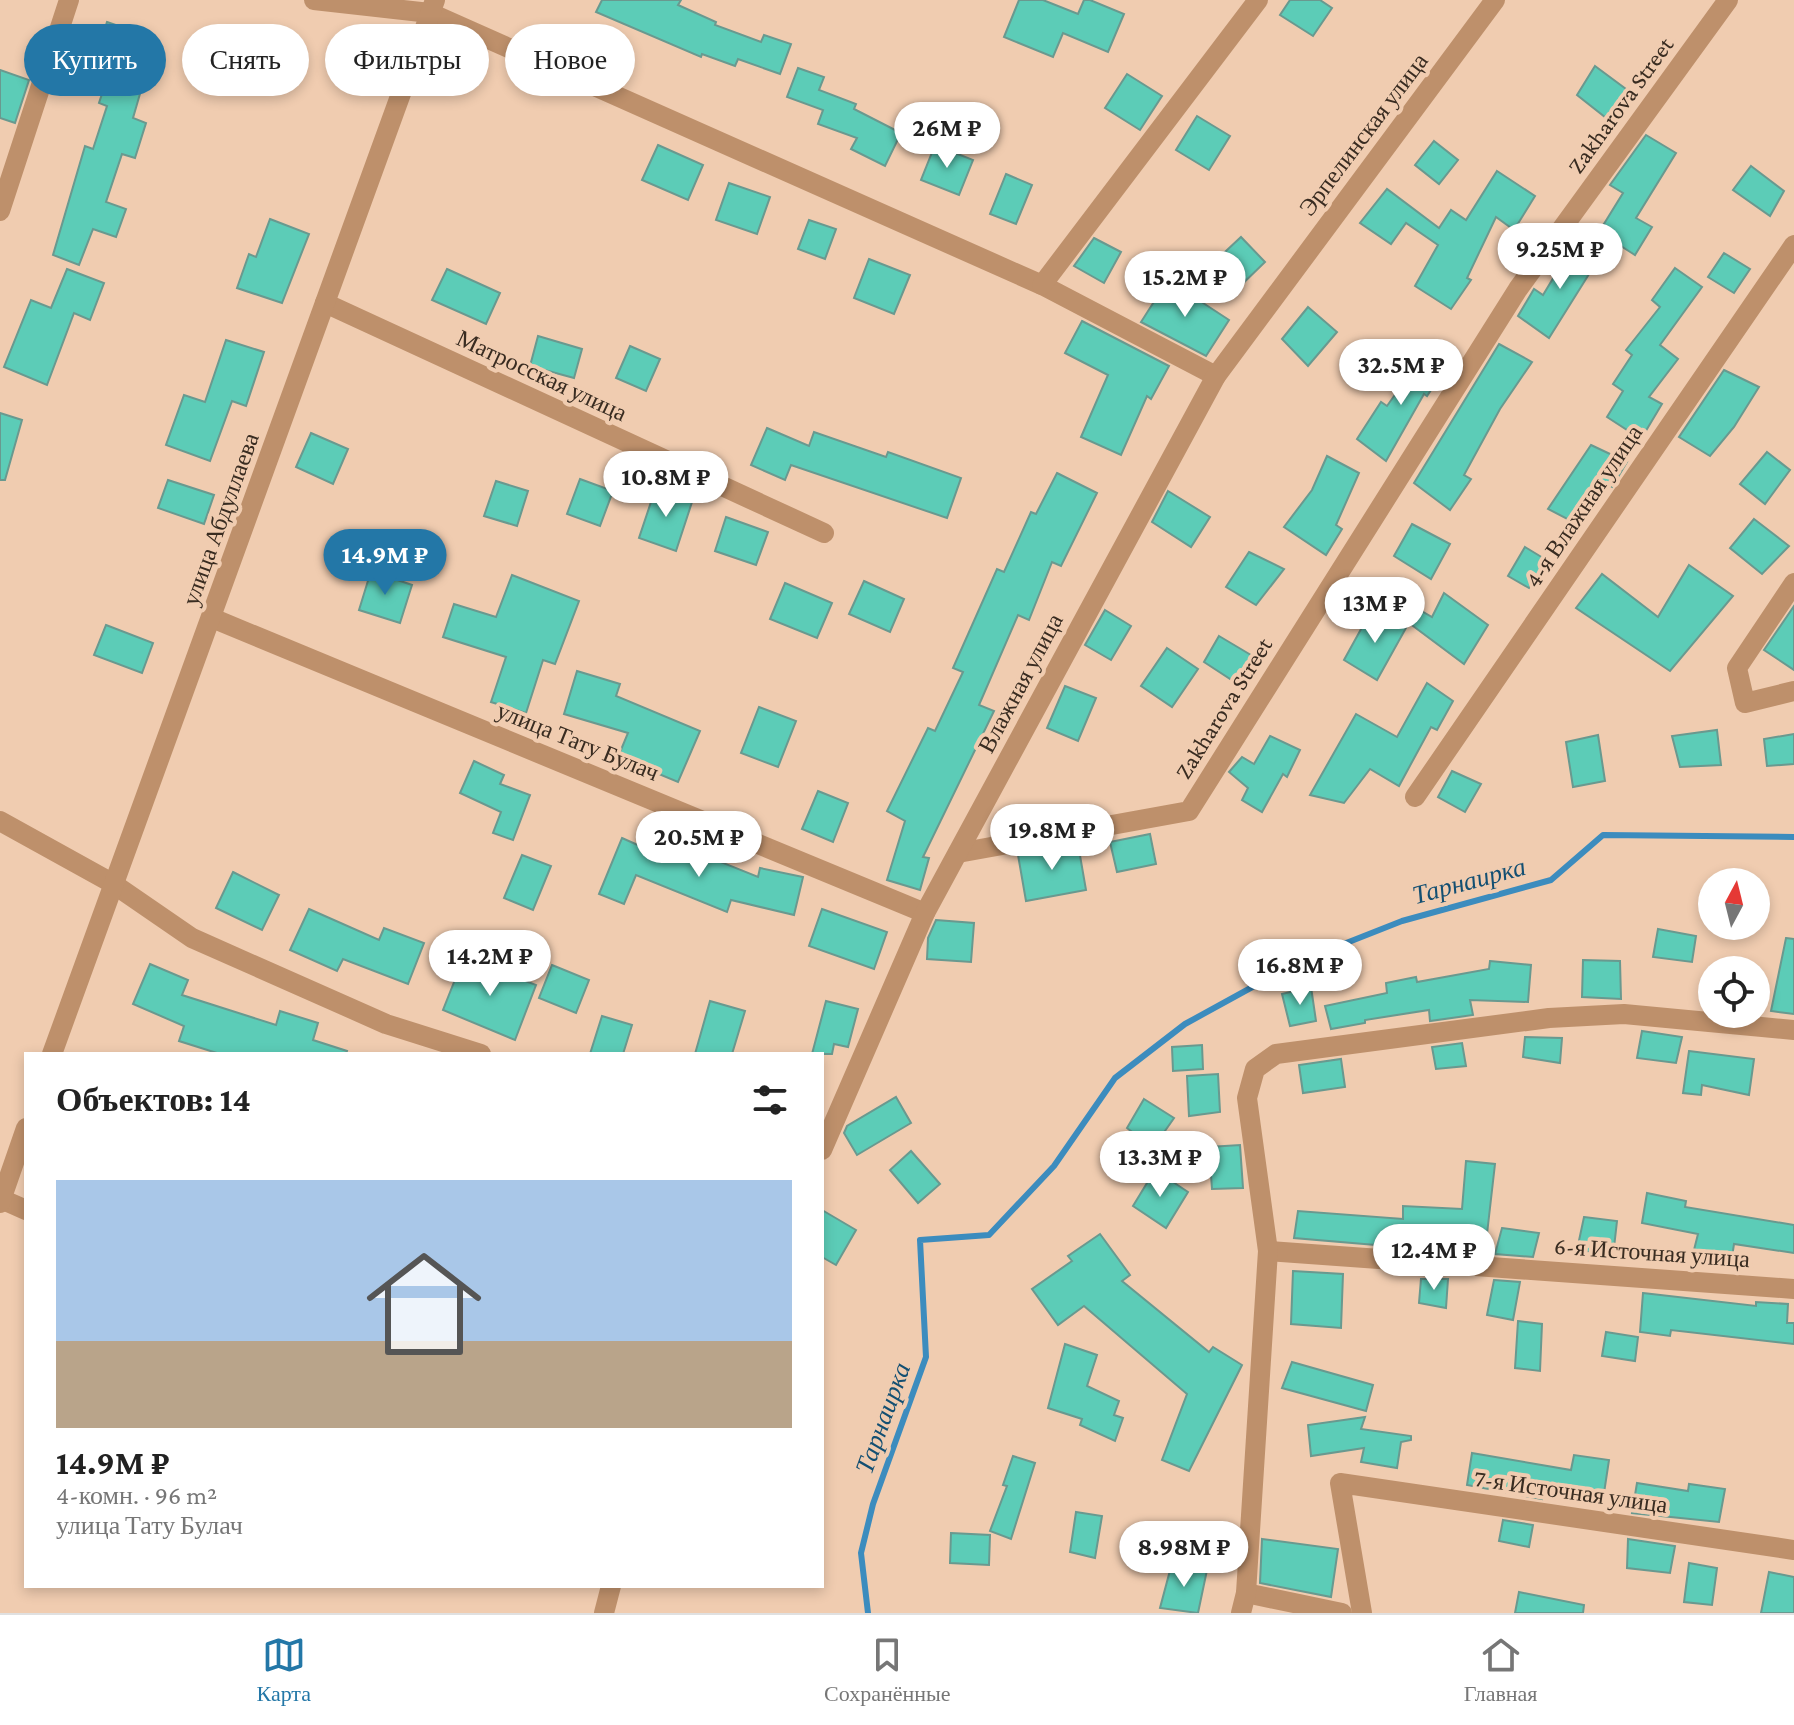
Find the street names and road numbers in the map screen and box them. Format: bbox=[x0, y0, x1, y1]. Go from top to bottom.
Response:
street label: Zakharova Street bbox=[1562, 31, 1679, 178]
street label: Эрпелинская улица bbox=[1293, 47, 1433, 221]
street label: Матросская улица bbox=[453, 324, 632, 426]
street label: 4-я Влажная улица bbox=[1519, 419, 1648, 592]
street label: улица Абдуллаева bbox=[176, 429, 264, 609]
street label: Влажная улица bbox=[972, 609, 1068, 757]
street label: Zakharova Street bbox=[1169, 631, 1278, 784]
street label: улица Тату Булач bbox=[493, 696, 663, 786]
street label: 6-я Источная улица bbox=[1553, 1232, 1751, 1272]
street label: 7-я Источная улица bbox=[1473, 1464, 1670, 1518]

